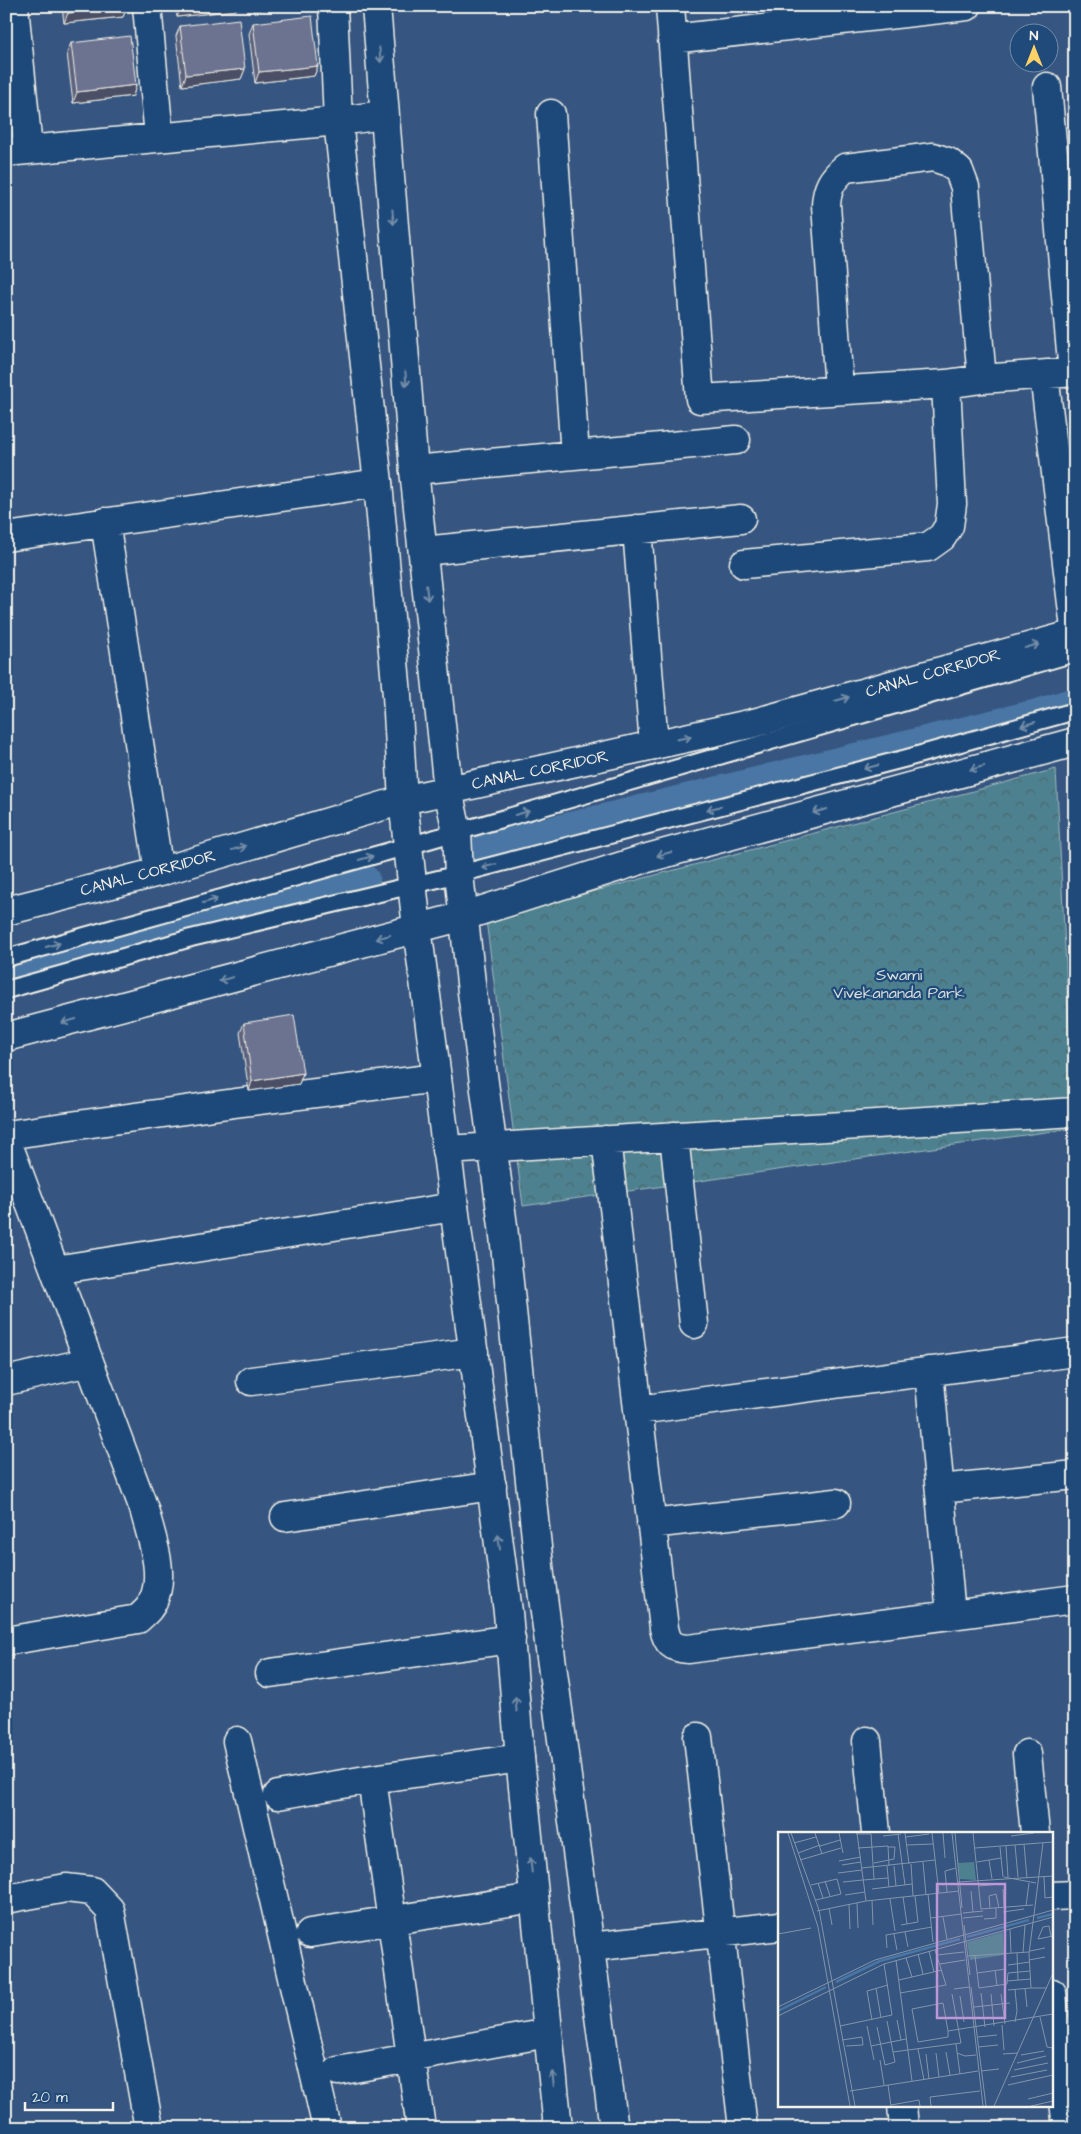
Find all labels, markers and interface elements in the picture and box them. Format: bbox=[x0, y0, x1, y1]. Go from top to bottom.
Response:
north arrow bbox=[1008, 22, 1058, 72]
text: N bbox=[1030, 26, 1039, 46]
one-way arrow bbox=[375, 47, 384, 63]
one-way arrow bbox=[388, 209, 398, 225]
one-way arrow bbox=[402, 370, 411, 386]
one-way arrow bbox=[422, 584, 432, 600]
one-way arrow bbox=[1023, 641, 1039, 650]
street label: CANAL CORRIDOR bbox=[863, 643, 1003, 703]
one-way arrow bbox=[833, 693, 849, 703]
one-way arrow bbox=[1020, 719, 1036, 729]
one-way arrow bbox=[676, 733, 692, 742]
street label: CANAL CORRIDOR bbox=[470, 745, 610, 795]
one-way arrow bbox=[864, 763, 880, 772]
one-way arrow bbox=[970, 764, 986, 774]
one-way arrow bbox=[706, 804, 722, 813]
one-way arrow bbox=[514, 807, 530, 817]
one-way arrow bbox=[813, 807, 829, 816]
one-way arrow bbox=[231, 843, 247, 853]
street label: CANAL CORRIDOR bbox=[78, 844, 218, 902]
one-way arrow bbox=[656, 850, 672, 859]
one-way arrow bbox=[358, 852, 374, 862]
one-way arrow bbox=[481, 862, 497, 872]
one-way arrow bbox=[201, 896, 217, 906]
one-way arrow bbox=[375, 933, 391, 942]
one-way arrow bbox=[45, 940, 61, 949]
park label: Swami Vivekananda Park bbox=[833, 964, 965, 1004]
one-way arrow bbox=[218, 975, 234, 984]
one-way arrow bbox=[61, 1017, 77, 1026]
one-way arrow bbox=[494, 1534, 504, 1550]
one-way arrow bbox=[511, 1696, 521, 1712]
inset map bbox=[778, 1832, 1054, 2106]
one-way arrow bbox=[526, 1858, 536, 1874]
one-way arrow bbox=[548, 2072, 558, 2088]
scale bar bbox=[25, 2079, 112, 2111]
text: 20 m bbox=[32, 2087, 68, 2108]

